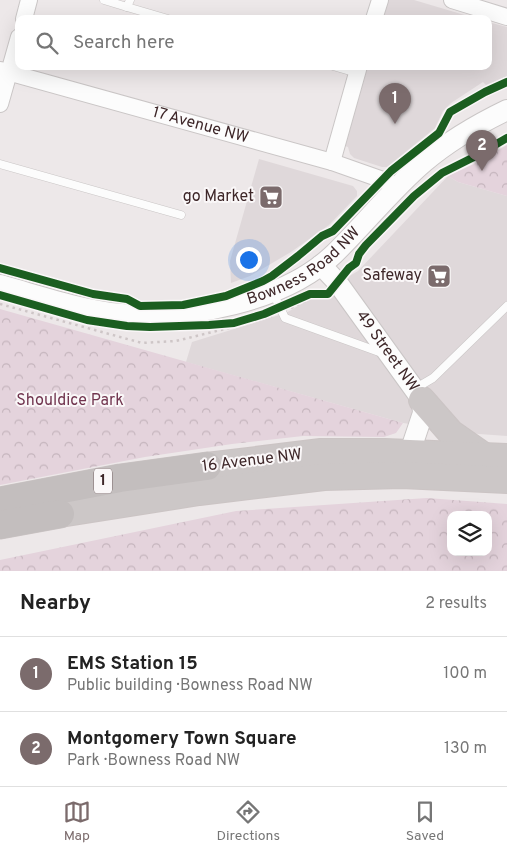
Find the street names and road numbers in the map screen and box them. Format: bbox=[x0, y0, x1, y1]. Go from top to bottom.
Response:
street label: 17 Avenue NW bbox=[150, 103, 251, 148]
street label: Bowness Road NW bbox=[245, 223, 365, 310]
street label: 49 Street NW bbox=[351, 307, 423, 396]
street label: 16 Avenue NW bbox=[201, 445, 303, 477]
road number: 1 bbox=[94, 468, 112, 494]

